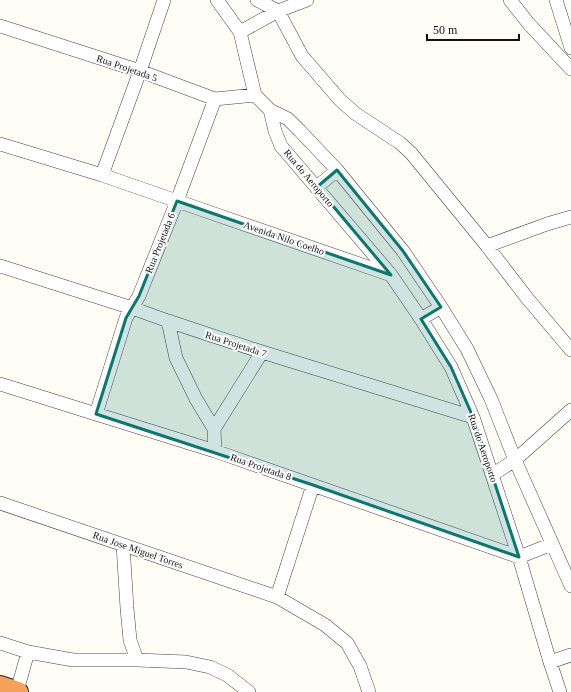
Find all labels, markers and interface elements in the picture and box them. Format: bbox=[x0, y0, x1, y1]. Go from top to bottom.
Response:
scale bar bbox=[427, 16, 519, 42]
text: 50 m bbox=[433, 23, 458, 37]
street label: Rua Projetada 5 bbox=[95, 52, 159, 84]
street label: Rua do Aeroporto bbox=[282, 147, 336, 209]
street label: Rua Projetada 6 bbox=[143, 211, 177, 275]
street label: Avenida Nilo Coelho bbox=[242, 219, 326, 257]
street label: Rua Projetada 7 bbox=[204, 329, 268, 359]
street label: Rua do Aeroporto bbox=[466, 412, 500, 484]
street label: Rua Projetada 8 bbox=[229, 451, 293, 483]
street label: Rua Jose Miguel Torres bbox=[91, 529, 185, 571]

